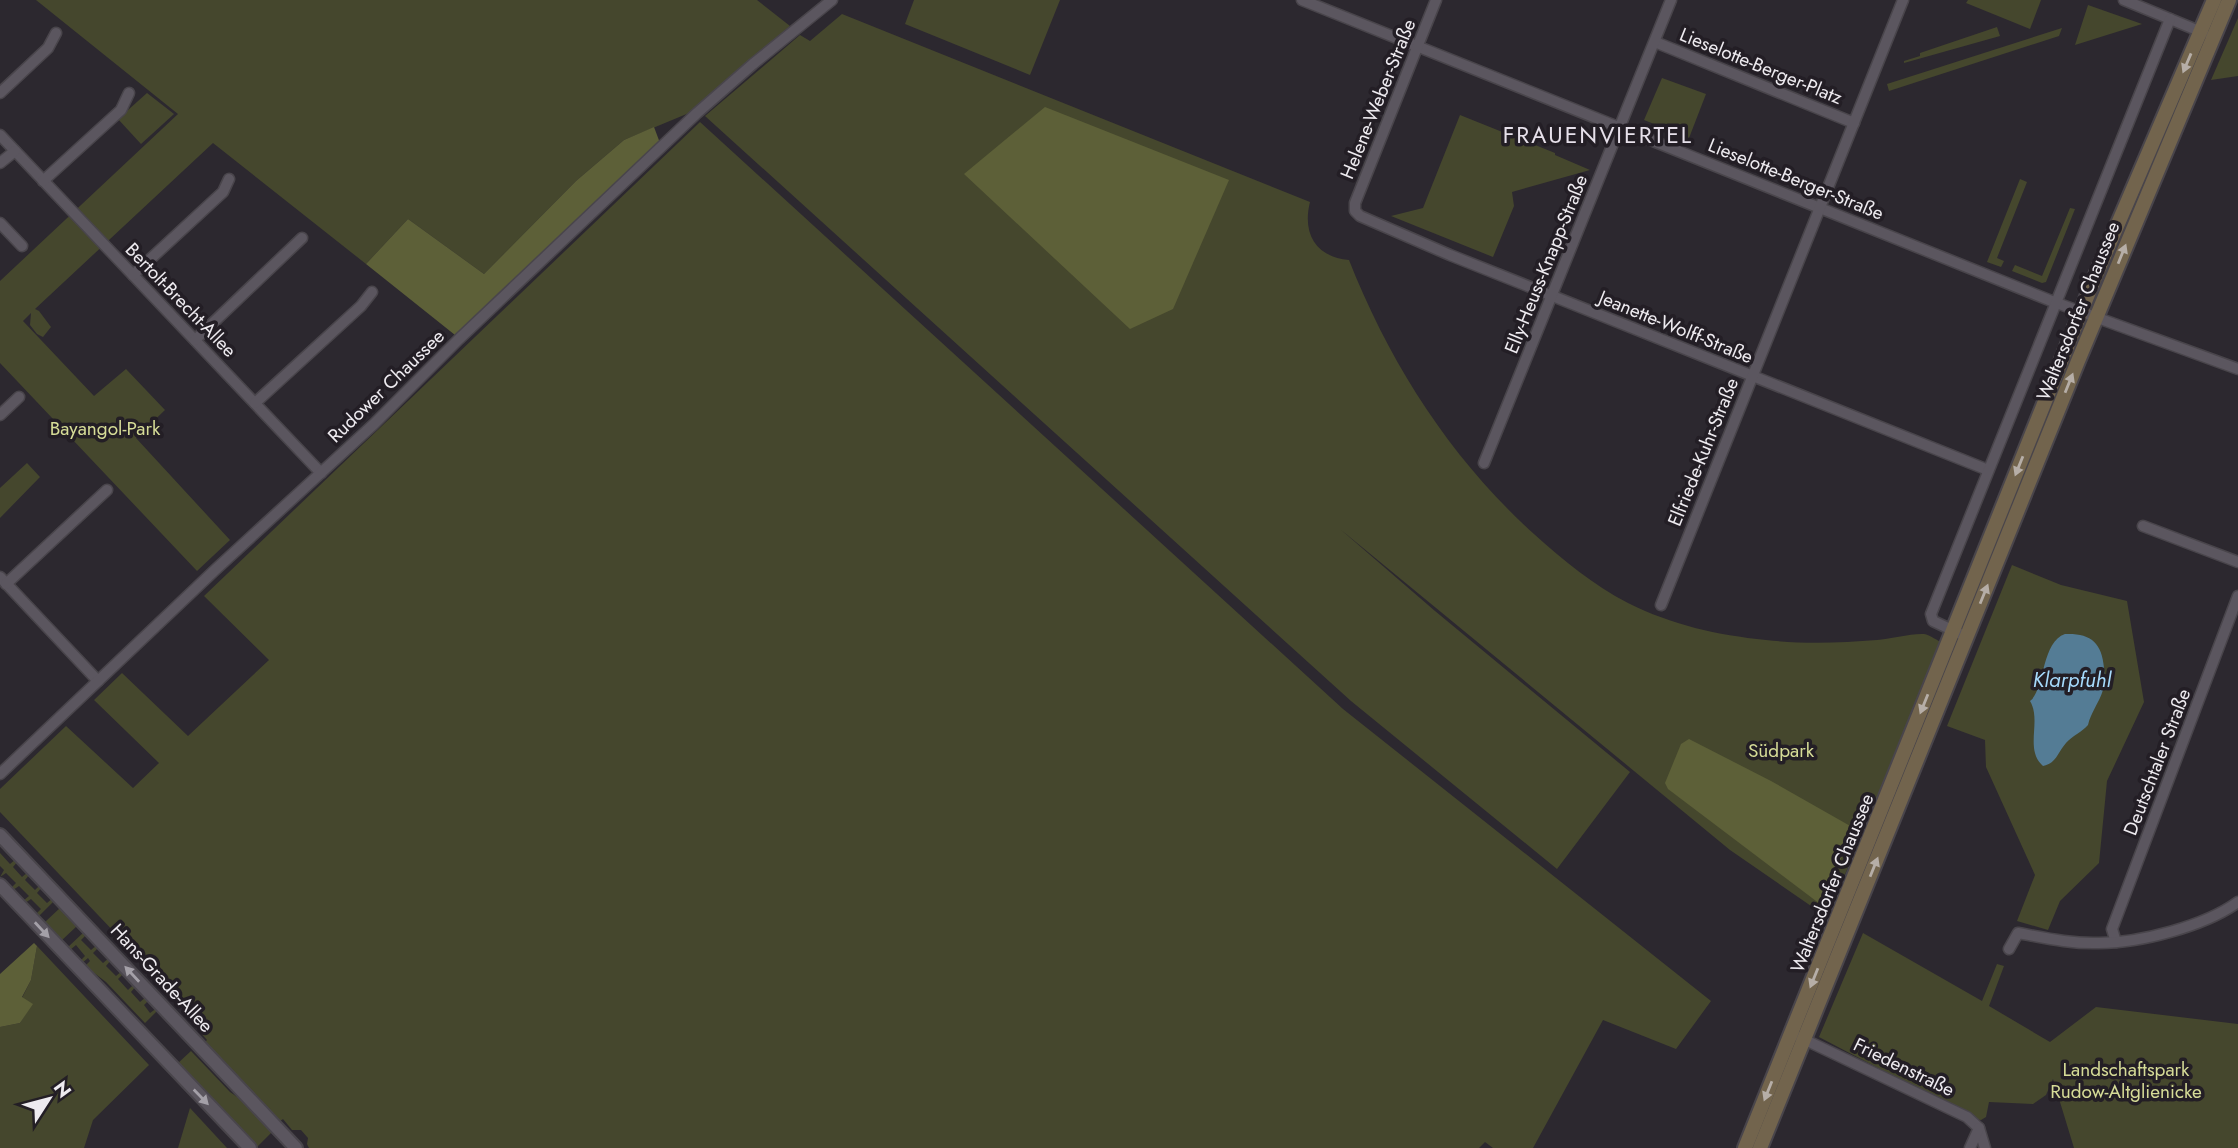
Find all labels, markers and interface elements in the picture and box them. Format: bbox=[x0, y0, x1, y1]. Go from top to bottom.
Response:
street label: Helene-Weber-Straße bbox=[1334, 15, 1423, 183]
street label: Lieselotte-Berger-Platz bbox=[1676, 21, 1847, 111]
one-way arrow bbox=[2181, 52, 2192, 73]
district label: FRAUENVIERTEL bbox=[1503, 118, 1693, 152]
street label: Lieselotte-Berger-Straße bbox=[1704, 131, 1888, 227]
street label: Elly-Heuss-Knapp-Straße bbox=[1498, 170, 1594, 358]
street label: Waltersdorfer Chaussee bbox=[2030, 217, 2126, 405]
street label: Bertolt-Brecht-Allee bbox=[119, 237, 243, 363]
one-way arrow bbox=[2116, 244, 2128, 264]
street label: Jeanette-Wolff-Straße bbox=[1592, 283, 1757, 370]
street label: Rudower Chaussee bbox=[322, 323, 451, 449]
one-way arrow bbox=[2063, 372, 2074, 393]
street label: Elfriede-Kuhr-Straße bbox=[1661, 374, 1745, 530]
park label: Bayangol-Park bbox=[50, 415, 161, 442]
one-way arrow bbox=[2014, 456, 2025, 477]
one-way arrow bbox=[1979, 583, 1990, 604]
water label: Klarpfuhl bbox=[2033, 665, 2112, 695]
street label: Deutschtaler Straße bbox=[2117, 685, 2197, 839]
one-way arrow bbox=[1919, 694, 1930, 715]
park label: Südpark bbox=[1748, 737, 1815, 764]
street label: Waltersdorfer Chaussee bbox=[1784, 789, 1880, 977]
one-way arrow bbox=[1868, 856, 1879, 877]
street label: Hans-Grade-Allee bbox=[104, 918, 220, 1039]
one-way arrow bbox=[34, 921, 50, 938]
one-way arrow bbox=[124, 966, 140, 983]
one-way arrow bbox=[1808, 968, 1819, 989]
street label: Friedenstraße bbox=[1849, 1031, 1959, 1103]
park label: Landschaftspark Rudow-Altglienicke bbox=[2050, 1056, 2202, 1105]
north arrow bbox=[14, 1064, 84, 1134]
text: N bbox=[47, 1075, 78, 1103]
one-way arrow bbox=[1762, 1081, 1773, 1102]
one-way arrow bbox=[192, 1088, 208, 1105]

